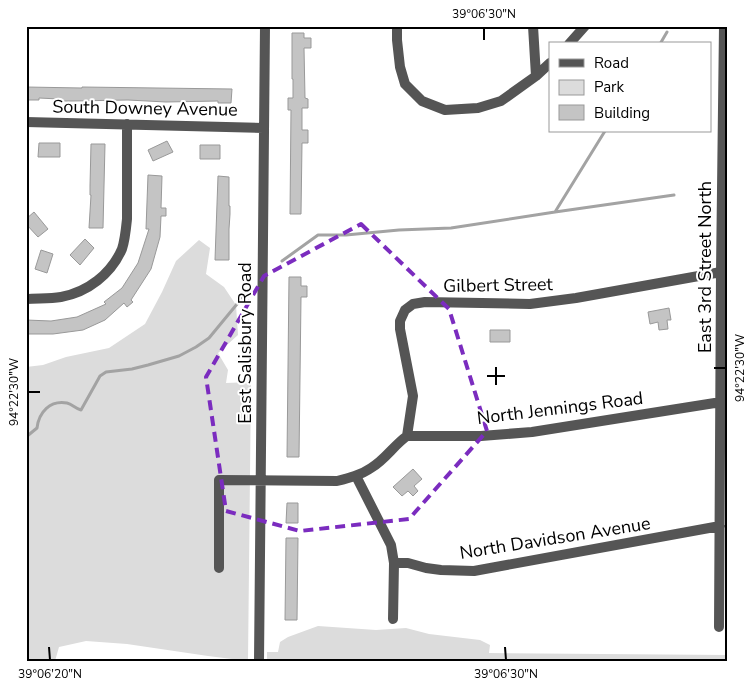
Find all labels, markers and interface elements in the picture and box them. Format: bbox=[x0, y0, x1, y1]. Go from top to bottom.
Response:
text: 39°06'30"N bbox=[452, 6, 516, 22]
legend bbox=[549, 42, 712, 132]
text: Road bbox=[594, 53, 629, 73]
text: Park bbox=[594, 77, 624, 97]
street label: South Downey Avenue bbox=[52, 94, 238, 122]
text: Building bbox=[594, 103, 650, 123]
street label: East 3rd Street North bbox=[693, 181, 717, 353]
street label: East Salisbury Road bbox=[233, 262, 257, 424]
street label: Gilbert Street bbox=[443, 272, 554, 298]
text: 94°22'30"W bbox=[732, 334, 748, 402]
text: 94°22'30"W bbox=[6, 358, 22, 426]
street label: North Jennings Road bbox=[475, 386, 645, 430]
street label: North Davidson Avenue bbox=[458, 511, 652, 565]
text: 39°06'20"N bbox=[18, 666, 82, 682]
text: 39°06'30"N bbox=[474, 666, 538, 682]

